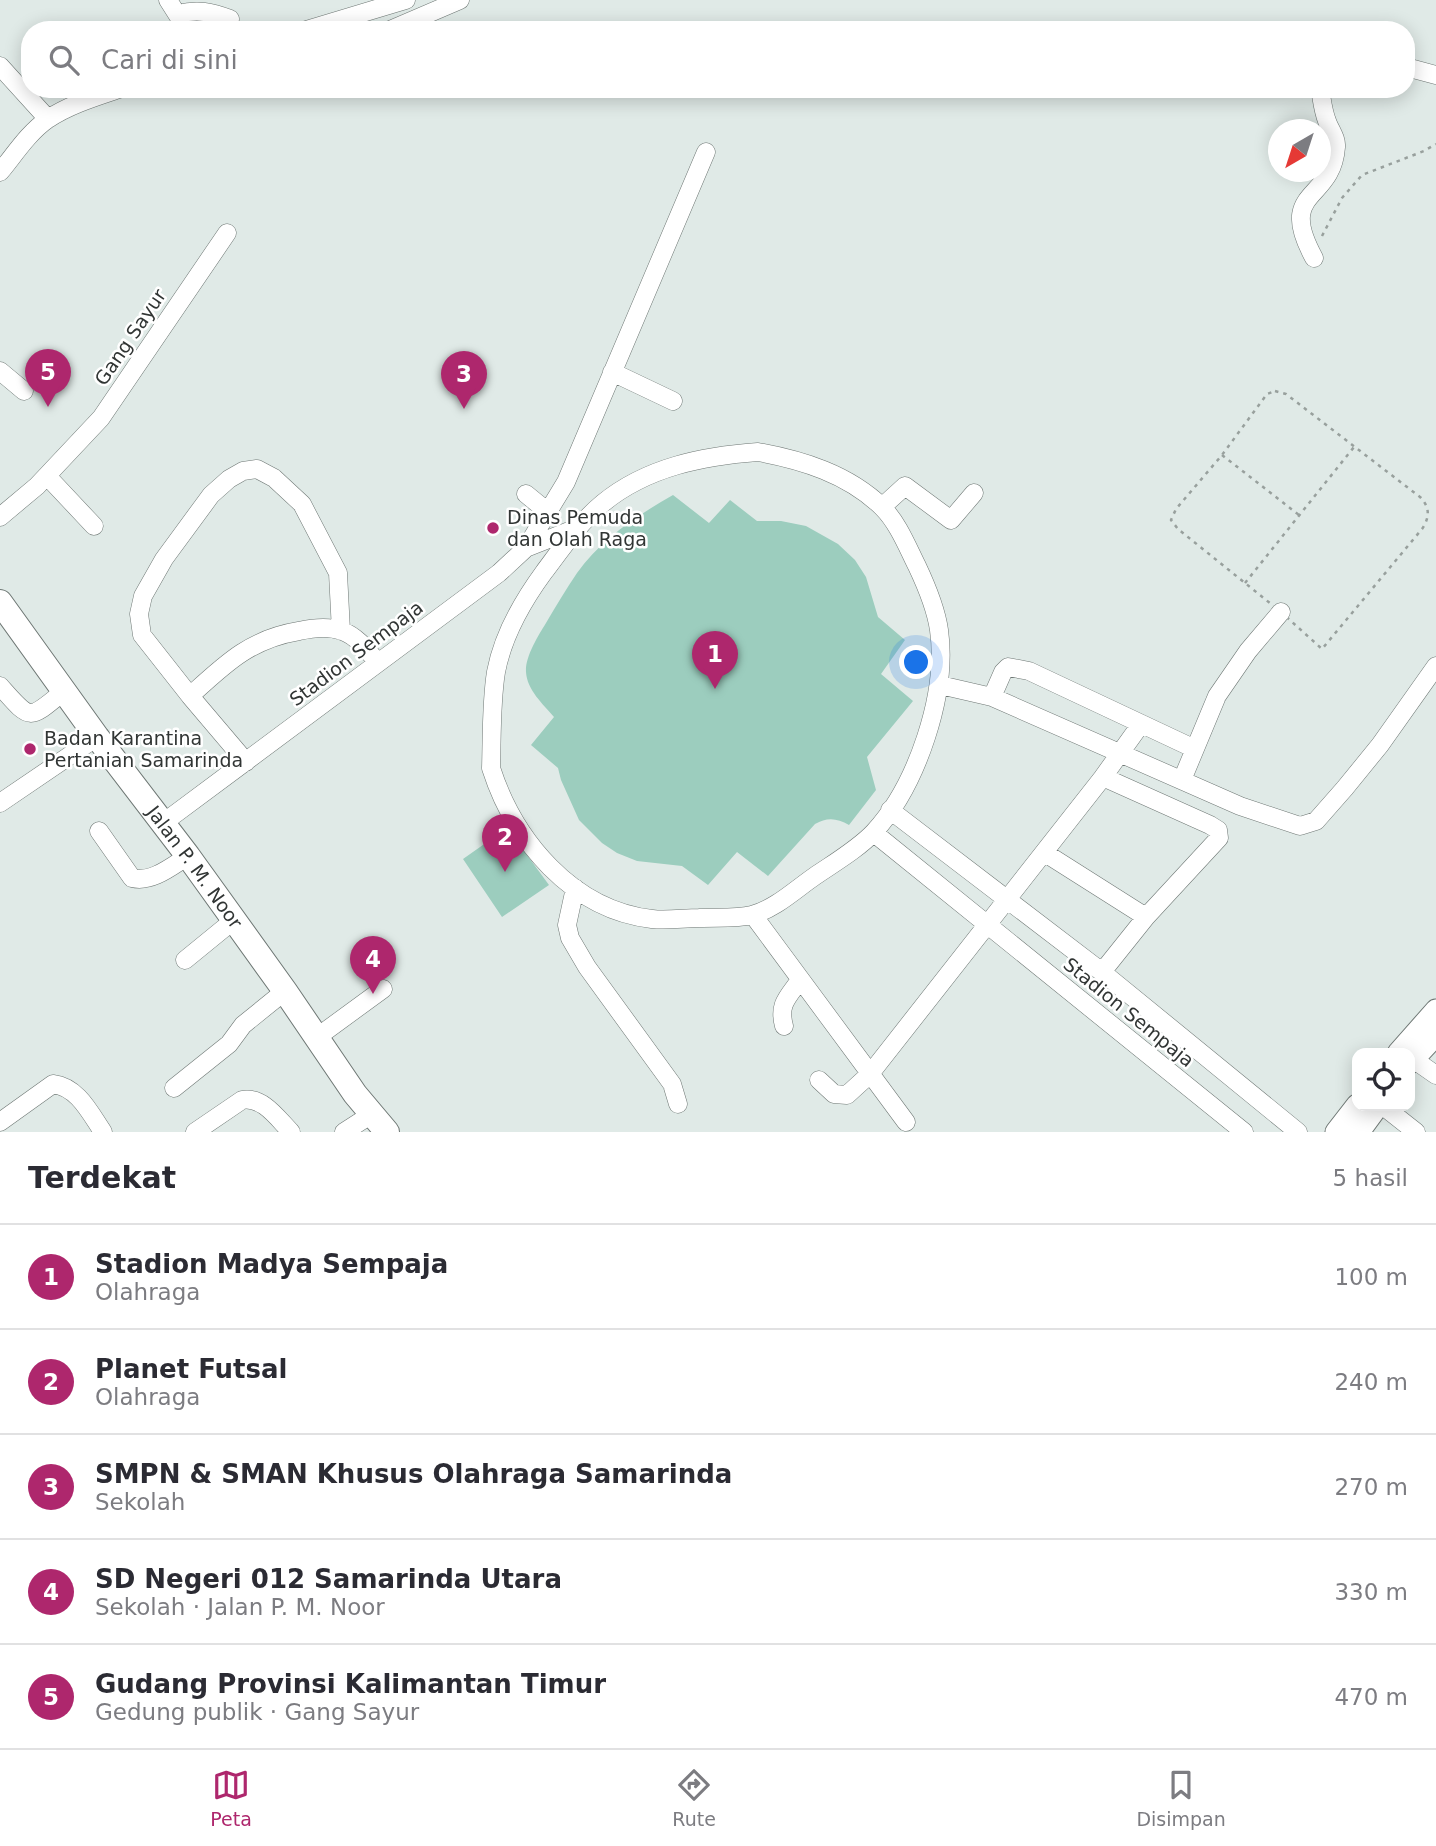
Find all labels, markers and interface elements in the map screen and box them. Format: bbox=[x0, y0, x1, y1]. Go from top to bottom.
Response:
search box bbox=[21, 21, 1415, 98]
icon: search bbox=[45, 41, 83, 79]
text: Cari di sini bbox=[101, 45, 238, 75]
north arrow bbox=[1268, 119, 1331, 182]
street label: Gang Sayur bbox=[90, 285, 170, 389]
pin: 5 bbox=[25, 349, 71, 407]
pin: 3 bbox=[441, 351, 487, 409]
place label: Dinas Pemuda dan Olah Raga bbox=[507, 506, 647, 550]
marker: Dinas Pemuda dan Olah Raga bbox=[485, 520, 501, 536]
street label: Stadion Sempaja bbox=[285, 596, 427, 710]
pin: 1 bbox=[692, 631, 738, 689]
your location bbox=[899, 645, 933, 679]
place label: Badan Karantina Pertanian Samarinda bbox=[44, 727, 243, 771]
marker: Badan Karantina Pertanian Samarinda bbox=[22, 741, 38, 757]
street label: Jalan P. M. Noor bbox=[142, 801, 247, 933]
pin: 2 bbox=[482, 814, 528, 872]
pin: 4 bbox=[350, 936, 396, 994]
street label: Stadion Sempaja bbox=[1059, 953, 1199, 1071]
map controls bbox=[1352, 1048, 1415, 1111]
button: locate bbox=[1352, 1048, 1415, 1111]
text: Terdekat bbox=[28, 1160, 176, 1195]
text: 5 hasil bbox=[1333, 1165, 1408, 1191]
text: Stadion Madya Sempaja bbox=[95, 1249, 448, 1279]
text: 1 bbox=[43, 1264, 59, 1290]
text: 100 m bbox=[1334, 1264, 1408, 1290]
text: Olahraga bbox=[95, 1279, 200, 1305]
text: Planet Futsal bbox=[95, 1354, 287, 1384]
text: 2 bbox=[43, 1369, 59, 1395]
text: 240 m bbox=[1334, 1369, 1408, 1395]
text: Olahraga bbox=[95, 1384, 200, 1410]
text: SMPN & SMAN Khusus Olahraga Samarinda bbox=[95, 1459, 732, 1489]
text: 3 bbox=[43, 1474, 59, 1500]
text: 270 m bbox=[1334, 1474, 1408, 1500]
text: Sekolah bbox=[95, 1489, 185, 1515]
text: SD Negeri 012 Samarinda Utara bbox=[95, 1564, 562, 1594]
text: 4 bbox=[43, 1579, 59, 1605]
text: 330 m bbox=[1334, 1579, 1408, 1605]
text: Sekolah · Jalan P. M. Noor bbox=[95, 1594, 385, 1620]
text: Gudang Provinsi Kalimantan Timur bbox=[95, 1669, 606, 1699]
text: 5 bbox=[43, 1684, 59, 1710]
text: 470 m bbox=[1334, 1684, 1408, 1710]
text: Gedung publik · Gang Sayur bbox=[95, 1699, 419, 1725]
tab: Peta bbox=[210, 1766, 252, 1830]
tab: Rute bbox=[672, 1766, 716, 1830]
tab: Disimpan bbox=[1136, 1766, 1226, 1830]

